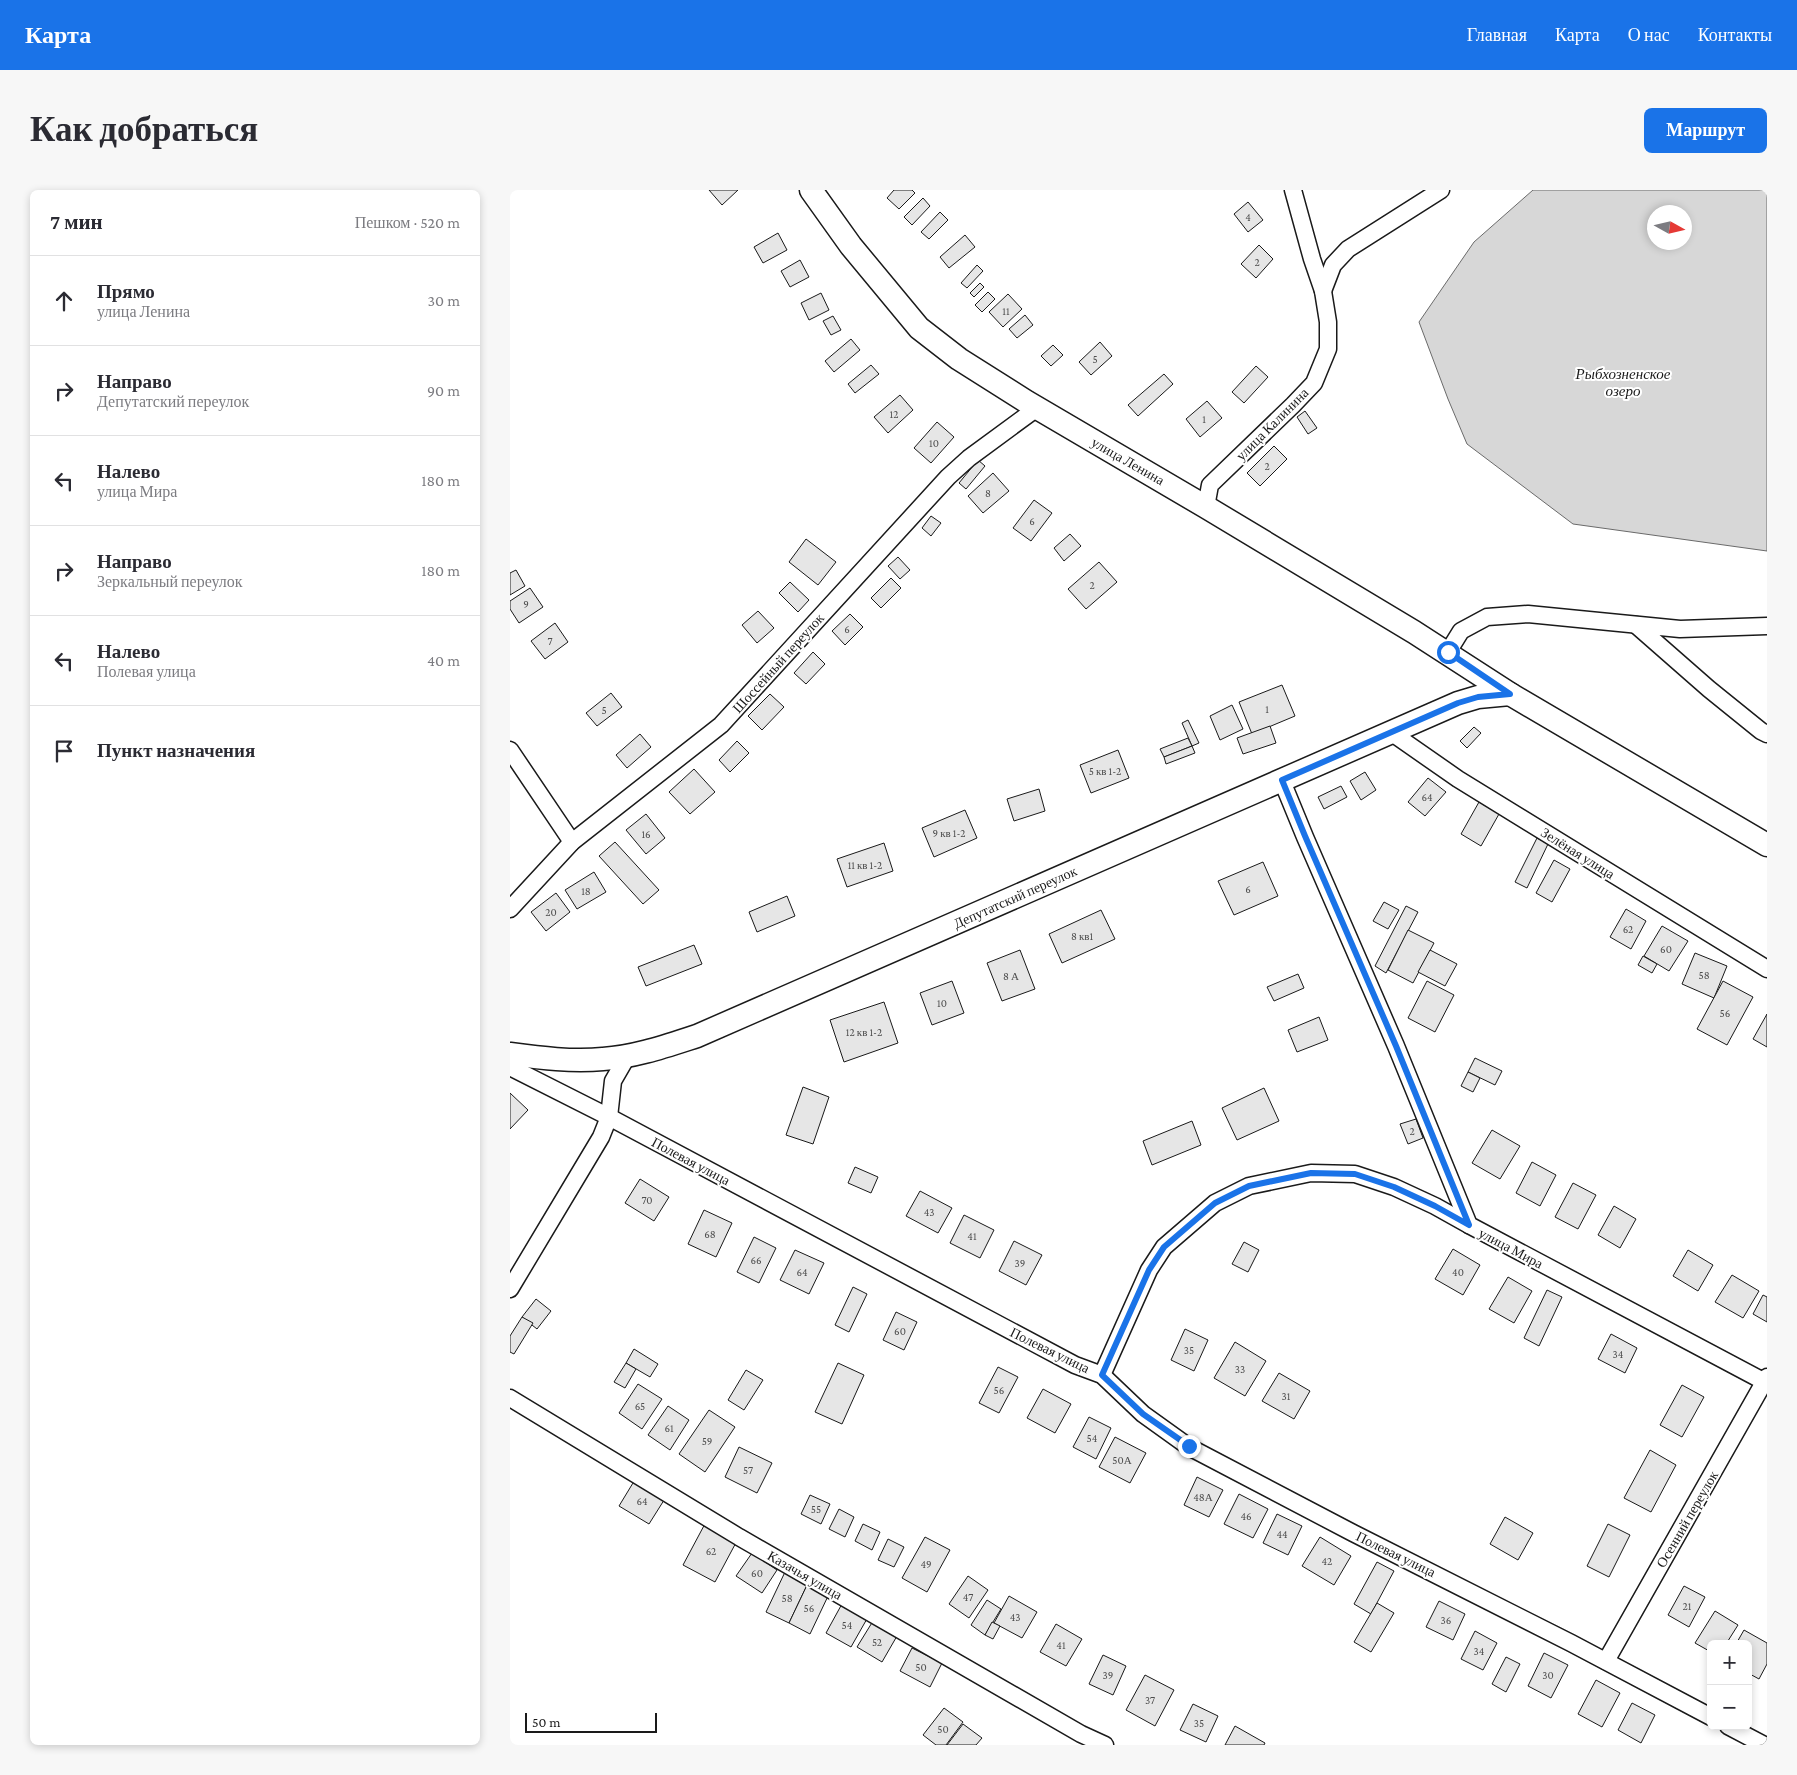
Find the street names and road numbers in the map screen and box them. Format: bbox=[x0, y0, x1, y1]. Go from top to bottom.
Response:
street label: улица Калинина bbox=[1232, 384, 1312, 464]
street label: улица Ленина bbox=[1089, 434, 1168, 489]
street label: Шоссейный переулок bbox=[729, 610, 827, 716]
street label: Зелёная улица bbox=[1538, 824, 1618, 882]
street label: Депутатский переулок bbox=[951, 863, 1079, 931]
street label: Полевая улица bbox=[649, 1134, 734, 1189]
street label: улица Мира bbox=[1476, 1224, 1547, 1272]
street label: Полевая улица bbox=[1008, 1324, 1093, 1376]
street label: Осенний переулок bbox=[1653, 1468, 1721, 1570]
street label: Полевая улица bbox=[1354, 1528, 1439, 1580]
street label: Казачья улица bbox=[765, 1547, 846, 1603]

